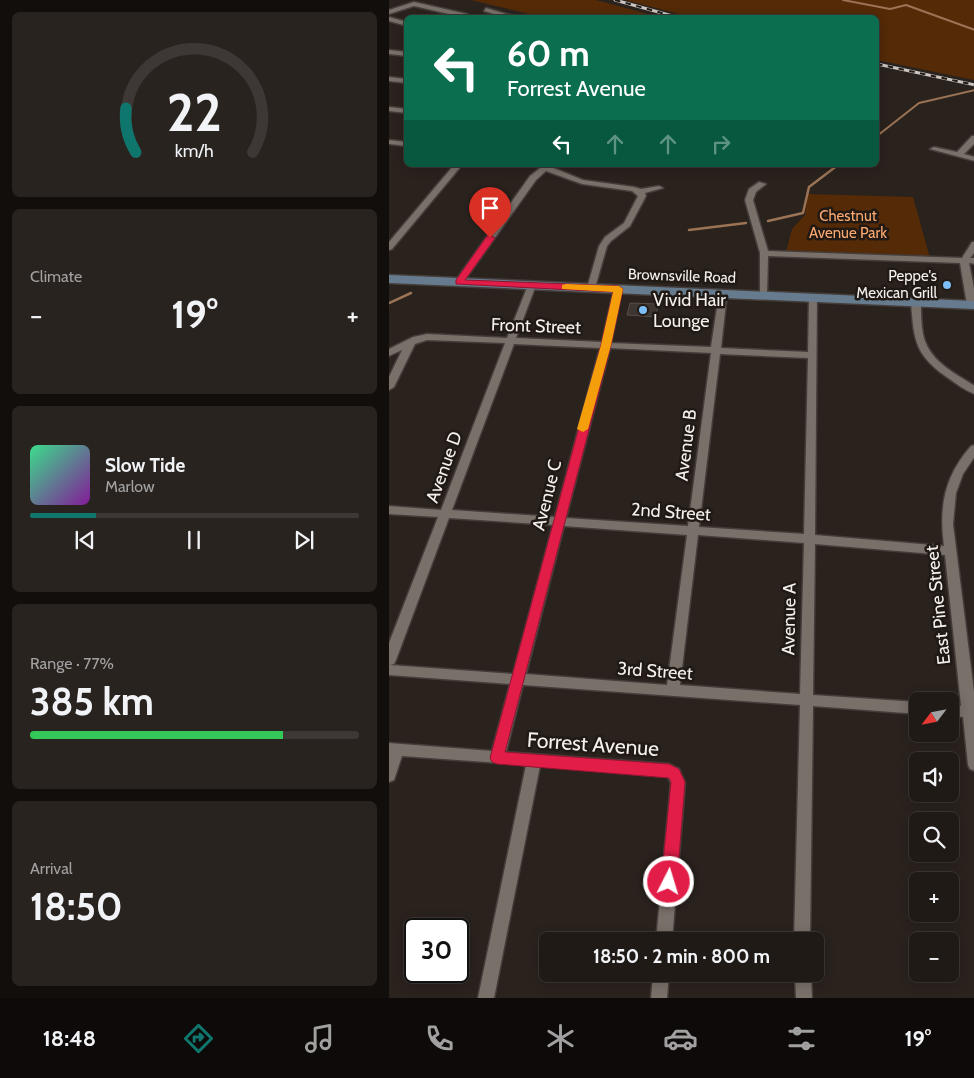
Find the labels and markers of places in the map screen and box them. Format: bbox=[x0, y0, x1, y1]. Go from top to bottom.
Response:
pin bbox=[469, 187, 511, 238]
place label: Peppe's Mexican Grill bbox=[856, 267, 937, 302]
marker: Peppe's Mexican Grill bbox=[941, 279, 953, 291]
place label: Vivid Hair Lounge bbox=[653, 289, 726, 332]
marker: Vivid Hair Lounge bbox=[637, 304, 649, 316]

